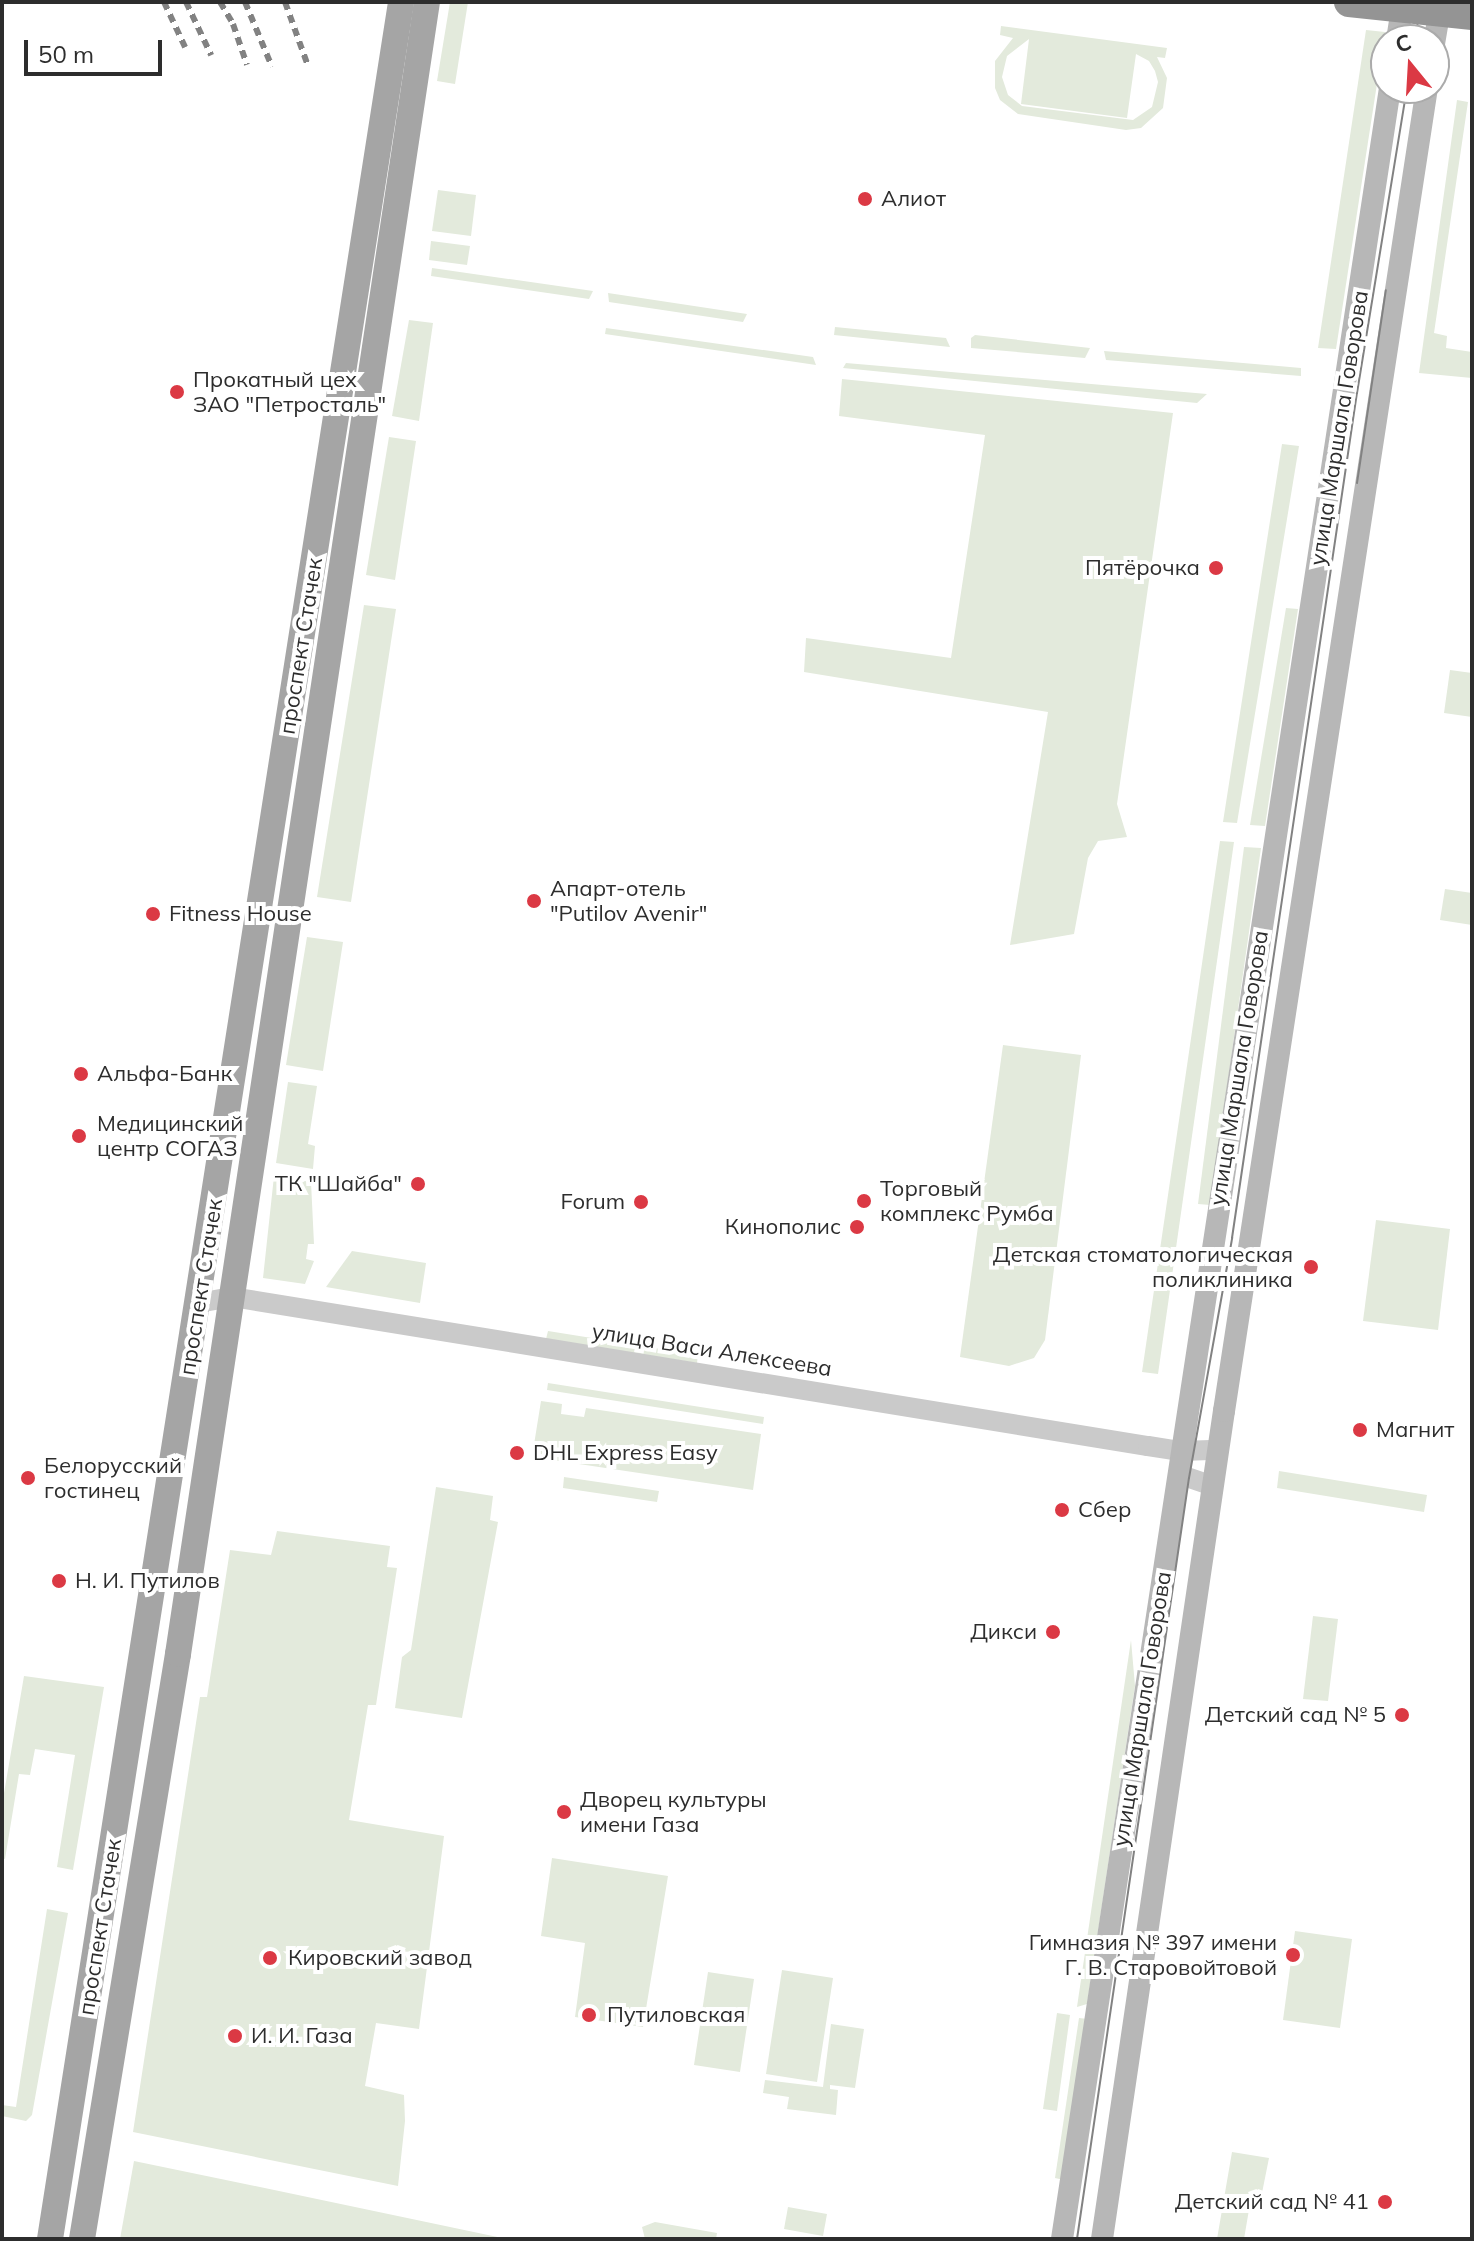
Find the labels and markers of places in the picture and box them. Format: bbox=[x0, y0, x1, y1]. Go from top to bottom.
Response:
place label: Алиот bbox=[881, 186, 946, 212]
marker: Алиот bbox=[856, 190, 874, 208]
place label: Прокатный цех ЗАО "Петросталь" bbox=[193, 366, 386, 418]
marker: Прокатный цех ЗАО "Петросталь" bbox=[168, 383, 186, 401]
place label: Пятёрочка bbox=[1085, 555, 1200, 581]
marker: Пятёрочка bbox=[1207, 559, 1225, 577]
place label: Апарт-отель "Putilov Avenir" bbox=[550, 875, 707, 926]
marker: Апарт-отель "Putilov Avenir" bbox=[525, 892, 543, 910]
place label: Fitness House bbox=[169, 901, 312, 927]
marker: Fitness House bbox=[144, 905, 162, 923]
place label: Альфа-Банк bbox=[97, 1061, 232, 1087]
marker: Альфа-Банк bbox=[72, 1065, 90, 1083]
place label: Медицинский центр СОГАЗ bbox=[97, 1110, 243, 1162]
marker: Медицинский центр СОГАЗ bbox=[68, 1125, 90, 1147]
place label: ТК "Шайба" bbox=[275, 1171, 402, 1197]
marker: ТК "Шайба" bbox=[409, 1175, 427, 1193]
place label: Торговый комплекс Румба bbox=[880, 1175, 1054, 1226]
place label: Forum bbox=[560, 1189, 625, 1215]
marker: Торговый комплекс Румба bbox=[855, 1192, 873, 1210]
marker: Forum bbox=[632, 1193, 650, 1211]
place label: Кинополис bbox=[725, 1214, 841, 1240]
marker: Кинополис bbox=[848, 1218, 866, 1236]
place label: Детская стоматологическая поликлиника bbox=[993, 1241, 1293, 1292]
marker: Детская стоматологическая поликлиника bbox=[1300, 1256, 1322, 1278]
place label: Магнит bbox=[1376, 1417, 1454, 1443]
marker: Магнит bbox=[1351, 1421, 1369, 1439]
place label: DHL Express Easy bbox=[533, 1440, 718, 1466]
marker: DHL Express Easy bbox=[508, 1444, 526, 1462]
place label: Белорусский гостинец bbox=[44, 1452, 182, 1504]
marker: Белорусский гостинец bbox=[19, 1469, 37, 1487]
place label: Сбер bbox=[1078, 1497, 1131, 1523]
marker: Сбер bbox=[1053, 1501, 1071, 1519]
place label: Н. И. Путилов bbox=[75, 1568, 220, 1594]
marker: Н. И. Путилов bbox=[50, 1572, 68, 1590]
place label: Дикси bbox=[970, 1619, 1037, 1645]
marker: Дикси bbox=[1044, 1623, 1062, 1641]
place label: Детский сад № 5 bbox=[1205, 1702, 1386, 1728]
marker: Детский сад № 5 bbox=[1393, 1706, 1411, 1724]
place label: Дворец культуры имени Газа bbox=[580, 1786, 767, 1838]
marker: Дворец культуры имени Газа bbox=[555, 1803, 573, 1821]
place label: Гимназия № 397 имени Г. В. Старовойтовой bbox=[1029, 1929, 1277, 1980]
place label: Кировский завод bbox=[288, 1945, 472, 1971]
marker: Гимназия № 397 имени Г. В. Старовойтовой bbox=[1284, 1946, 1302, 1964]
marker: Кировский завод bbox=[259, 1947, 281, 1969]
place label: Путиловская bbox=[607, 2002, 745, 2028]
marker: Путиловская bbox=[578, 2004, 600, 2026]
place label: И. И. Газа bbox=[251, 2023, 353, 2049]
marker: И. И. Газа bbox=[226, 2027, 244, 2045]
place label: Детский сад № 41 bbox=[1175, 2189, 1369, 2215]
marker: Детский сад № 41 bbox=[1376, 2193, 1394, 2211]

